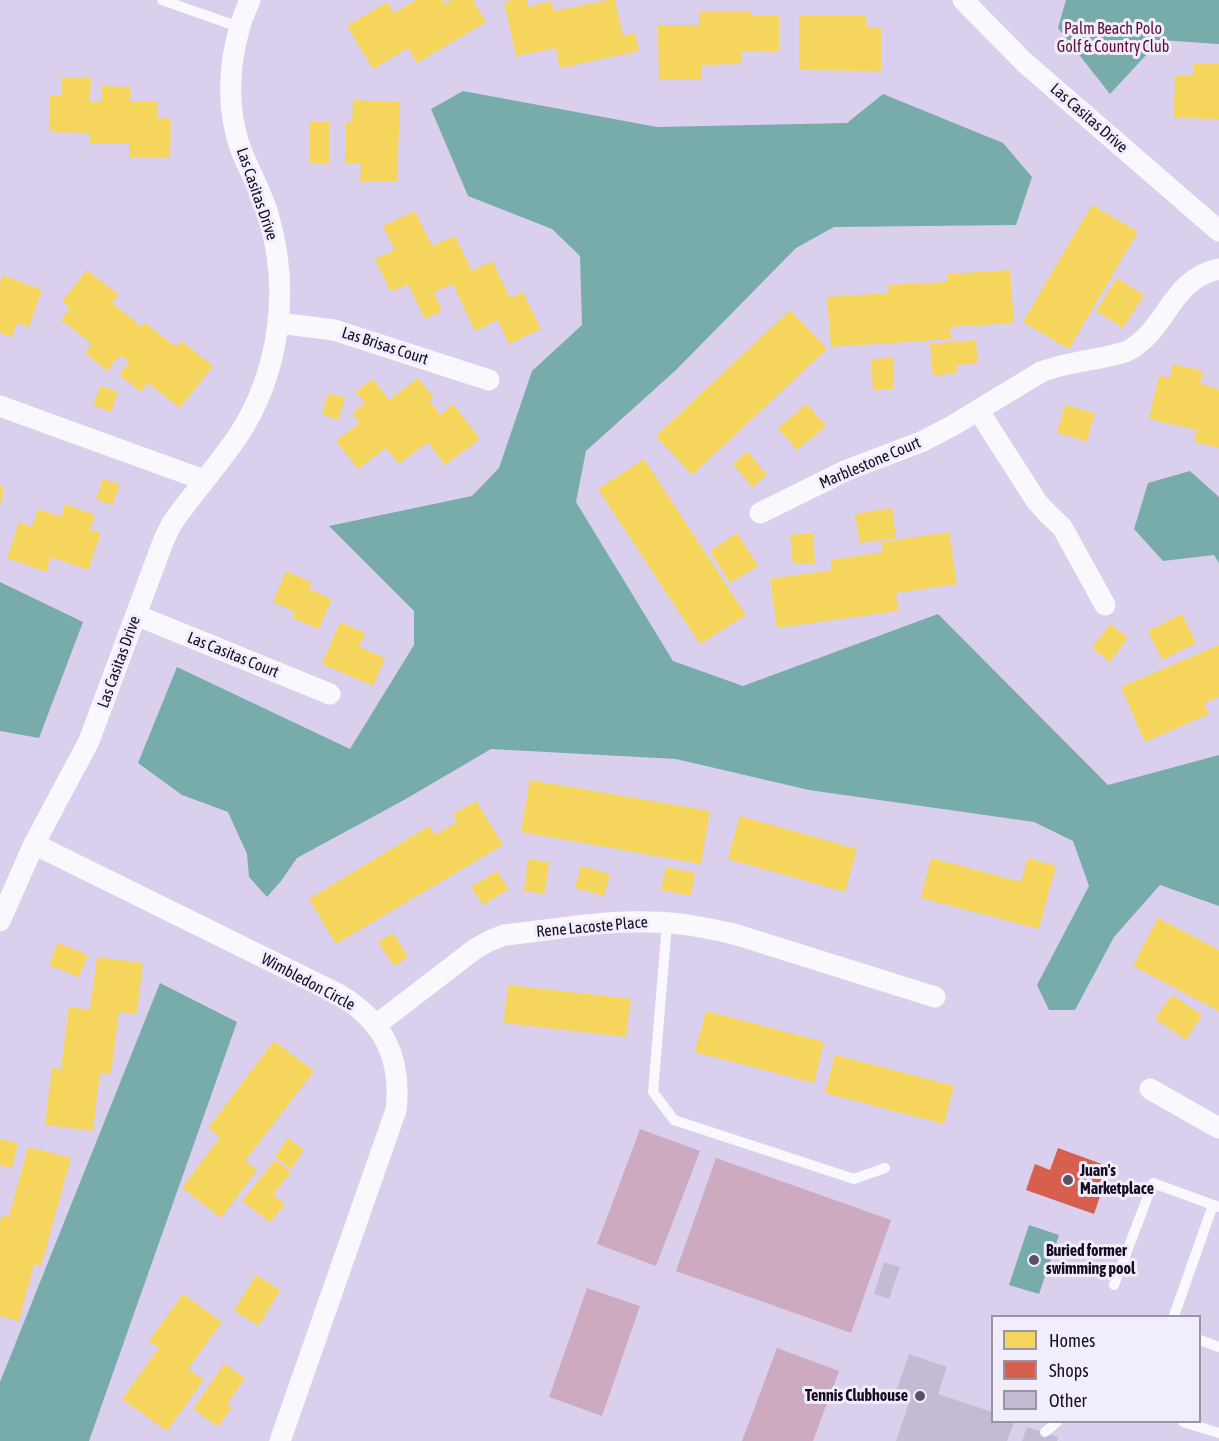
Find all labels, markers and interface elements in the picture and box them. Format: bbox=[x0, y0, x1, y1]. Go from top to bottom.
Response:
park label: Palm Beach Polo Golf & Country Club bbox=[1057, 19, 1169, 57]
street label: Las Casitas Drive bbox=[1046, 79, 1132, 157]
street label: Las Casitas Drive bbox=[232, 145, 282, 243]
street label: Las Brisas Court bbox=[339, 323, 431, 369]
street label: Marblestone Court bbox=[816, 433, 924, 493]
street label: Las Casitas Drive bbox=[93, 613, 145, 711]
street label: Las Casitas Court bbox=[184, 628, 282, 682]
street label: Rene Lacoste Place bbox=[535, 913, 649, 941]
street label: Wimbledon Circle bbox=[258, 949, 358, 1015]
place label: Juan's Marketplace bbox=[1080, 1161, 1154, 1199]
marker: Juan's Marketplace bbox=[1061, 1173, 1075, 1187]
place label: Buried former swimming pool bbox=[1046, 1241, 1135, 1279]
marker: Buried former swimming pool bbox=[1027, 1253, 1041, 1267]
legend bbox=[991, 1315, 1201, 1423]
text: Homes bbox=[1049, 1330, 1095, 1351]
text: Shops bbox=[1049, 1360, 1089, 1381]
place label: Tennis Clubhouse bbox=[805, 1386, 908, 1406]
marker: Tennis Clubhouse bbox=[913, 1389, 927, 1403]
text: Other bbox=[1049, 1390, 1087, 1411]

